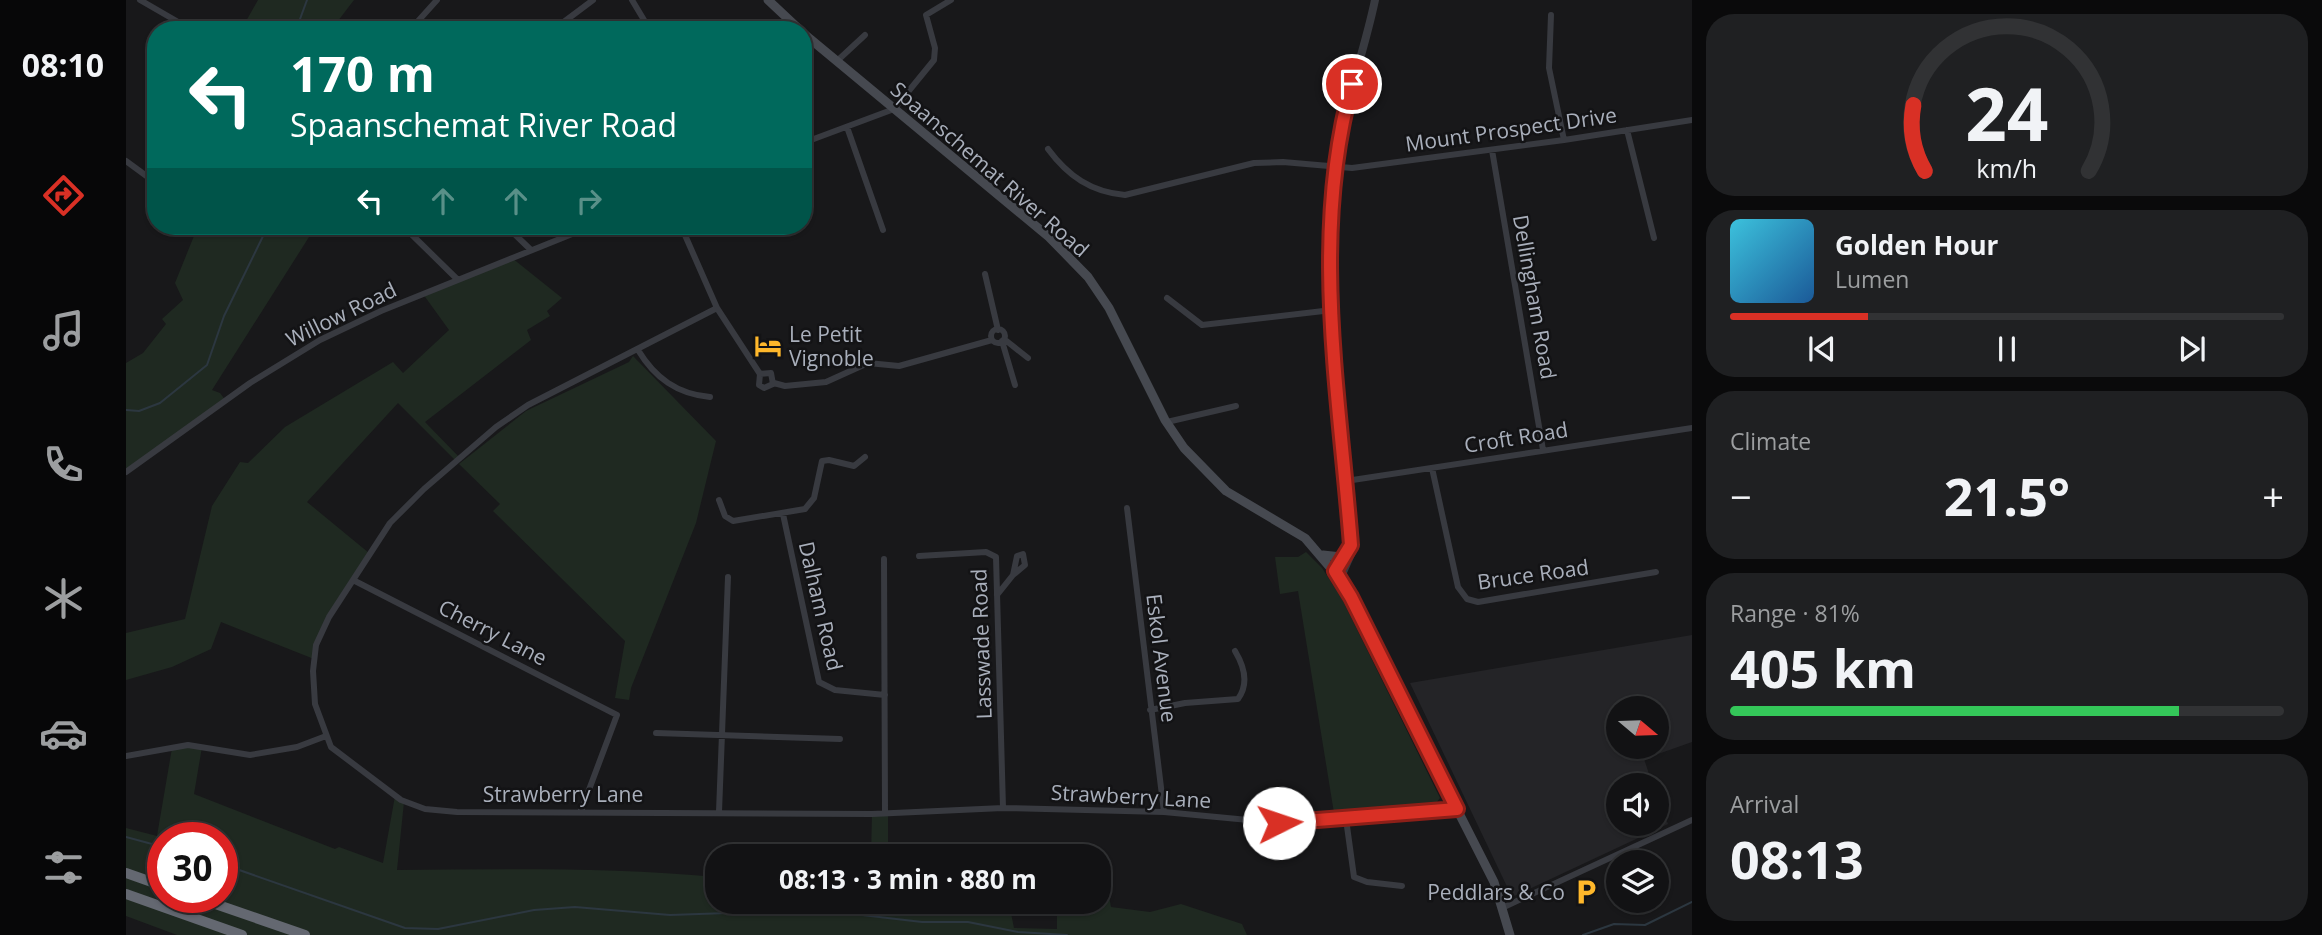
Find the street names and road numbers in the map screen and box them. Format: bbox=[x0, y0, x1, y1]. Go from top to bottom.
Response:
street label: Spaanschemat River Road bbox=[885, 75, 1095, 263]
street label: Mount Prospect Drive bbox=[1404, 100, 1618, 158]
street label: Dellingham Road bbox=[1507, 212, 1563, 382]
street label: Willow Road bbox=[281, 275, 401, 353]
street label: Croft Road bbox=[1462, 415, 1570, 459]
street label: Dalham Road bbox=[793, 539, 849, 673]
street label: Bruce Road bbox=[1475, 552, 1591, 596]
street label: Lasswade Road bbox=[964, 568, 998, 720]
street label: Eskol Avenue bbox=[1140, 592, 1184, 724]
street label: Cherry Lane bbox=[434, 593, 552, 671]
street label: Strawberry Lane bbox=[1050, 778, 1212, 814]
street label: Strawberry Lane bbox=[483, 780, 643, 808]

